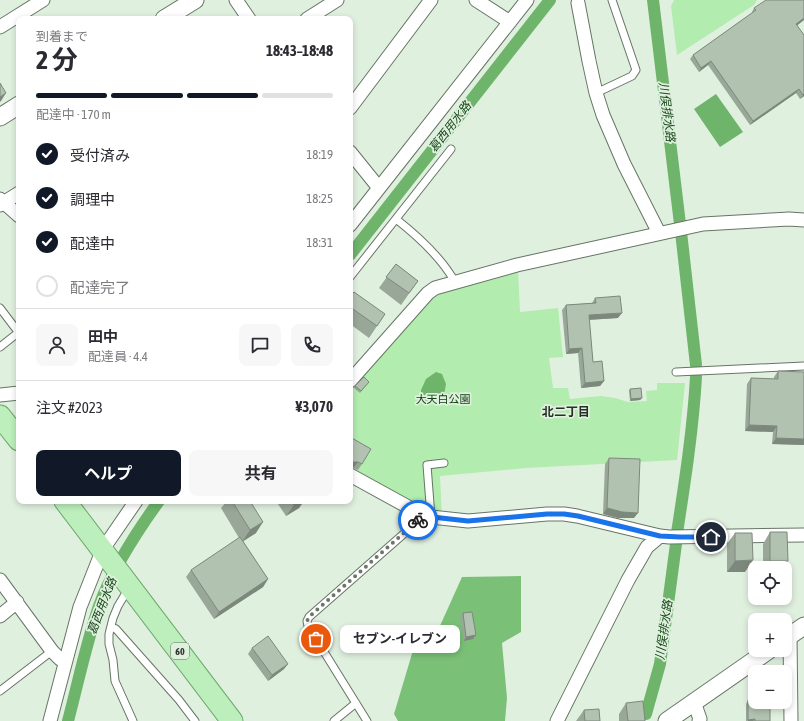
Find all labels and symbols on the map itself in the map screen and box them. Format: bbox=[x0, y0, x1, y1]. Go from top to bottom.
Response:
water label: 川俣排水路 bbox=[656, 81, 678, 144]
water label: 葛西用水路 bbox=[426, 98, 475, 155]
park label: 大天白公園 bbox=[416, 393, 471, 405]
district label: 北二丁目 bbox=[542, 405, 590, 419]
courier bbox=[398, 500, 438, 540]
pin bbox=[694, 520, 728, 554]
water label: 葛西用水路 bbox=[85, 575, 120, 637]
water label: 川俣排水路 bbox=[653, 598, 675, 661]
pin bbox=[299, 622, 333, 656]
callout: セブン-イレブン bbox=[340, 625, 460, 653]
road number: 60 bbox=[171, 643, 189, 659]

